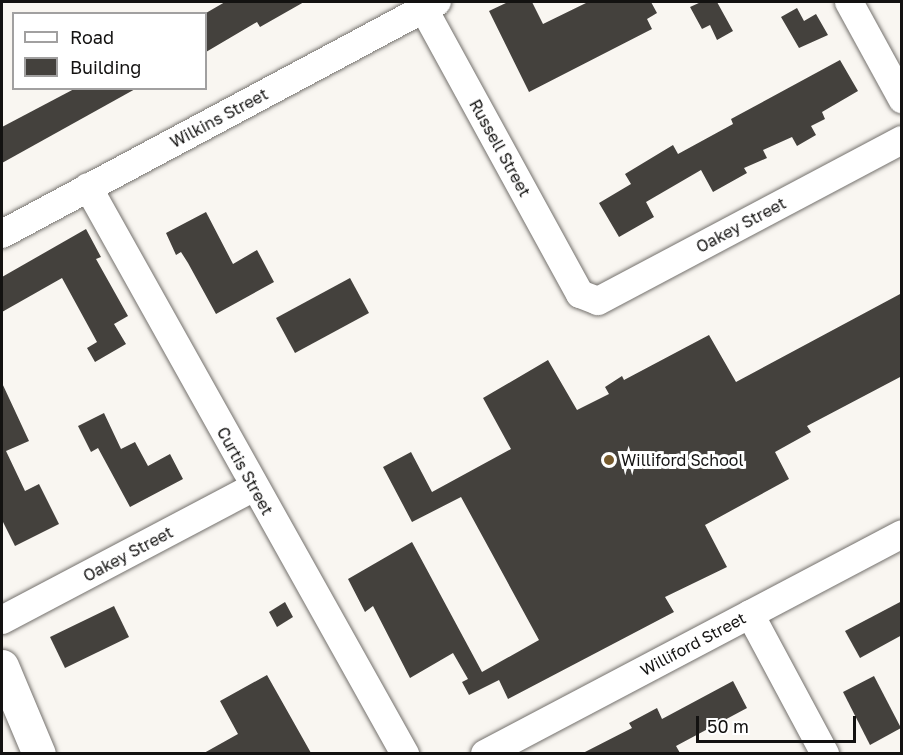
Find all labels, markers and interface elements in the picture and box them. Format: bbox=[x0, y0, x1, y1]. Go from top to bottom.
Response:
legend bbox=[12, 12, 207, 90]
text: Road bbox=[70, 26, 114, 48]
text: Building bbox=[70, 56, 141, 78]
street label: Wilkins Street bbox=[167, 84, 271, 152]
street label: Russell Street bbox=[465, 96, 535, 200]
street label: Oakey Street bbox=[693, 193, 789, 257]
street label: Curtis Street bbox=[213, 424, 277, 518]
place label: Williford School bbox=[621, 450, 743, 470]
marker: Williford School bbox=[602, 453, 616, 467]
street label: Oakey Street bbox=[80, 522, 176, 586]
street label: Williford Street bbox=[637, 608, 749, 680]
scale bar bbox=[699, 704, 860, 742]
text: 50 m bbox=[707, 715, 749, 737]

